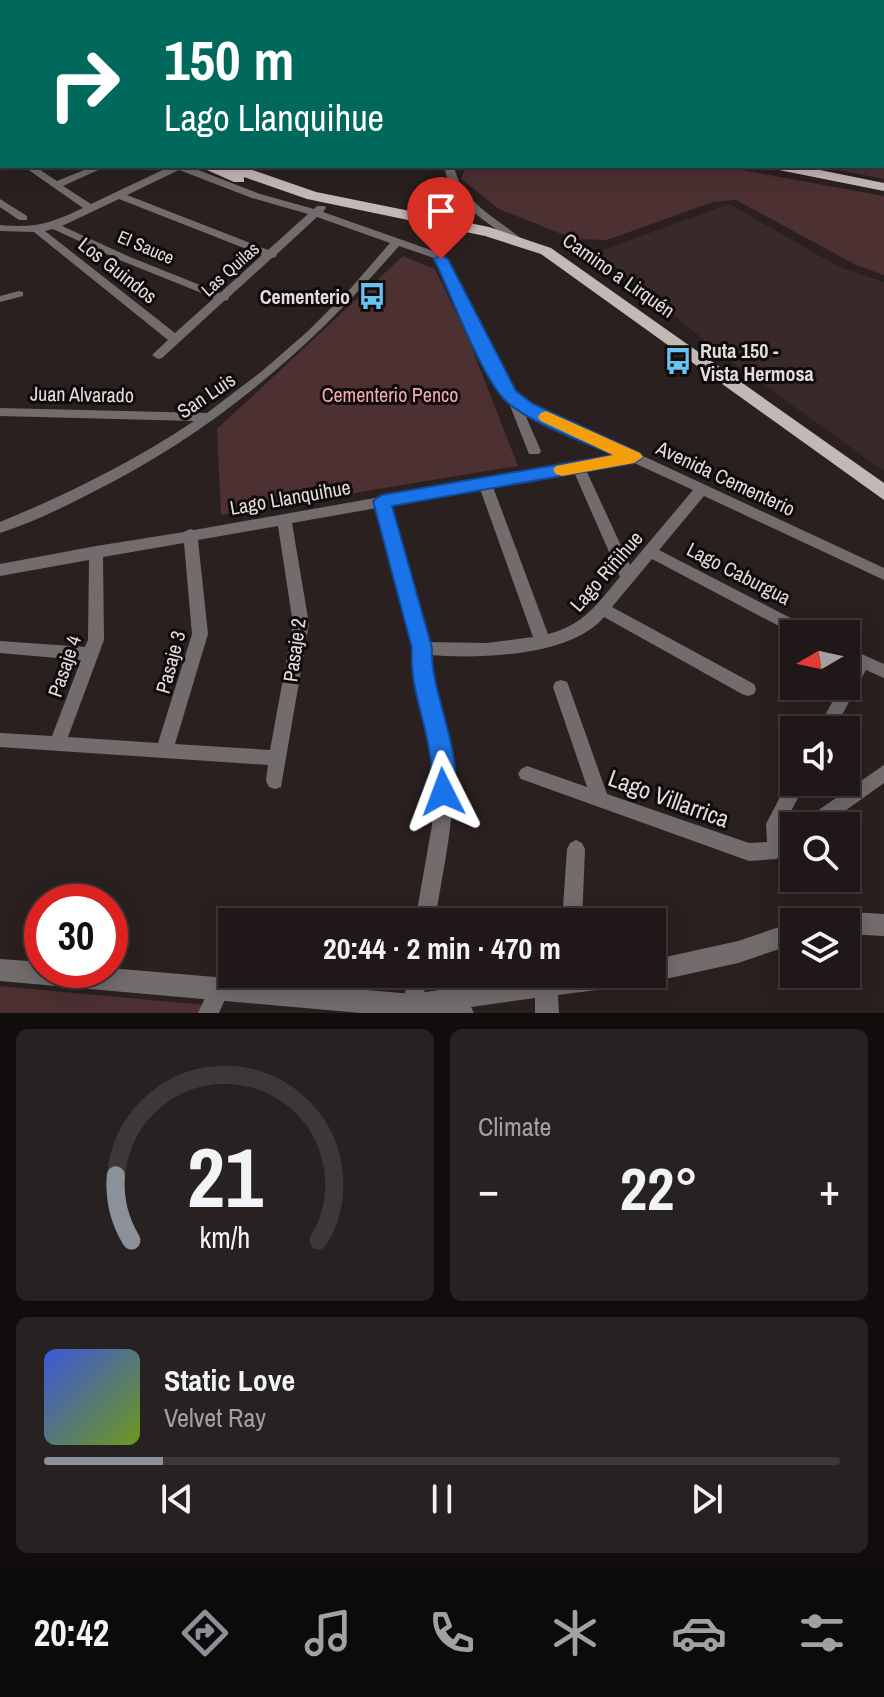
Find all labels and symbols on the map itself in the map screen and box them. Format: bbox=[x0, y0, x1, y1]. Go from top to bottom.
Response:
pin bbox=[407, 177, 475, 259]
street label: El Sauce bbox=[114, 224, 178, 270]
street label: Camino a Lirquén bbox=[557, 226, 681, 324]
street label: Los Guindos bbox=[73, 231, 163, 309]
street label: Las Quilas bbox=[195, 236, 265, 302]
bus stop icon: Cementerio bbox=[357, 281, 387, 311]
place label: Cementerio bbox=[260, 283, 350, 310]
place label: Ruta 150 - Vista Hermosa bbox=[700, 337, 814, 387]
bus stop icon: Ruta 150 - Vista Hermosa bbox=[663, 346, 693, 376]
street label: San Luis bbox=[172, 366, 240, 424]
street label: Juan Alvarado bbox=[30, 380, 134, 408]
park label: Cementerio Penco bbox=[322, 381, 458, 408]
street label: Avenida Cementerio bbox=[651, 434, 800, 522]
street label: Lago Llanquihue bbox=[227, 473, 353, 521]
street label: Lago Riñihue bbox=[564, 525, 648, 617]
street label: Lago Caburgua bbox=[683, 535, 795, 611]
street label: Pasaje 2 bbox=[276, 617, 312, 683]
north arrow bbox=[780, 620, 860, 700]
street label: Pasaje 3 bbox=[149, 628, 191, 696]
street label: Pasaje 4 bbox=[41, 631, 87, 701]
position arrow bbox=[401, 750, 485, 834]
street label: Lago Villarrica bbox=[604, 761, 734, 835]
speed limit sign: 30 bbox=[24, 884, 128, 988]

